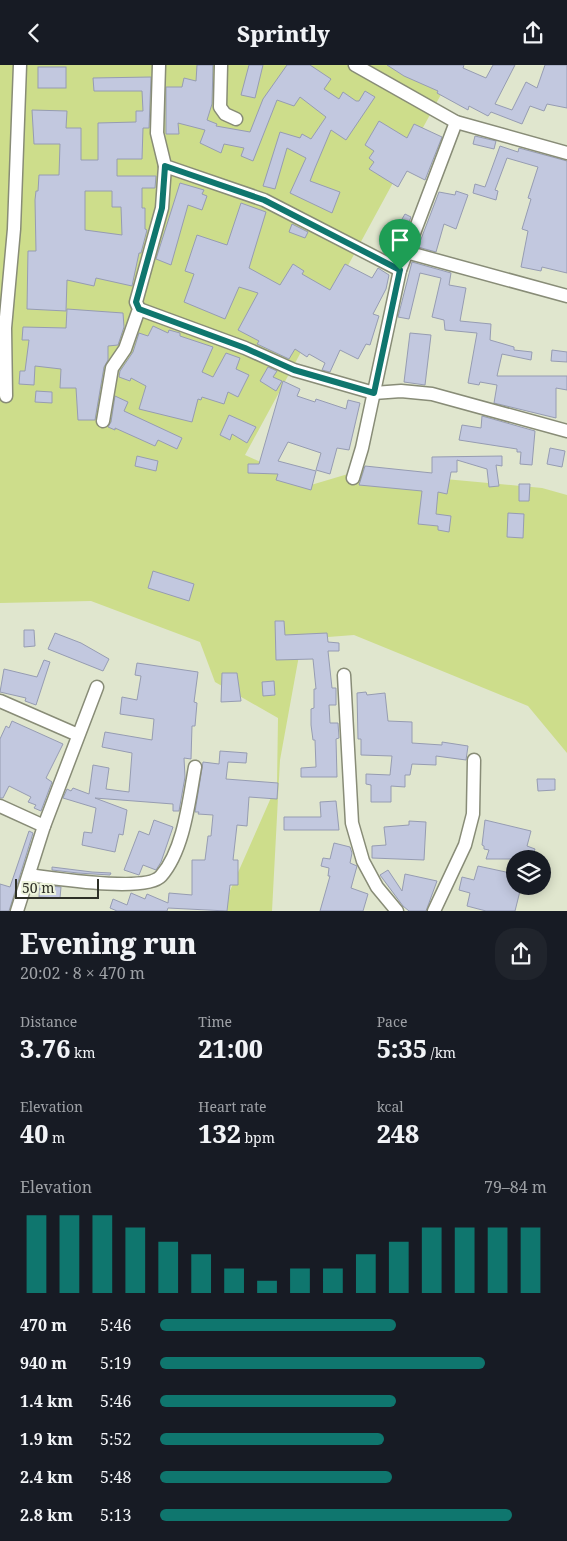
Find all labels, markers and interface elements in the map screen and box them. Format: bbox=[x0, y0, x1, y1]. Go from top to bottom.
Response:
text: Sprintly bbox=[237, 18, 330, 48]
icon: back bbox=[20, 19, 48, 47]
icon: share bbox=[519, 19, 547, 47]
pin bbox=[379, 219, 421, 270]
icon: arrive bbox=[386, 226, 414, 254]
map controls bbox=[506, 850, 551, 895]
button: layers bbox=[506, 850, 551, 895]
scale bar bbox=[15, 876, 99, 899]
text: 50 m bbox=[22, 878, 55, 897]
text: Evening run bbox=[20, 924, 197, 962]
button: share bbox=[495, 928, 547, 980]
text: 20:02 · 8 × 470 m bbox=[20, 962, 145, 984]
text: Distance bbox=[20, 1012, 77, 1031]
text: Time bbox=[198, 1012, 232, 1031]
text: Pace bbox=[377, 1012, 407, 1031]
text: 3.76 bbox=[20, 1031, 70, 1065]
text: 21:00 bbox=[198, 1031, 263, 1065]
text: 5:35 bbox=[377, 1031, 427, 1065]
text: km bbox=[70, 1043, 95, 1062]
text: /km bbox=[427, 1043, 456, 1062]
text: Elevation bbox=[20, 1097, 83, 1116]
text: Heart rate bbox=[198, 1097, 267, 1116]
text: kcal bbox=[377, 1097, 404, 1116]
text: 40 bbox=[20, 1116, 48, 1150]
text: 132 bbox=[198, 1116, 241, 1150]
text: 248 bbox=[377, 1116, 419, 1150]
text: m bbox=[48, 1128, 65, 1147]
text: bpm bbox=[241, 1128, 275, 1147]
text: Elevation bbox=[20, 1176, 92, 1198]
text: 79–84 m bbox=[484, 1176, 547, 1198]
text: 470 m bbox=[20, 1314, 67, 1336]
text: 5:46 bbox=[100, 1314, 131, 1336]
text: 940 m bbox=[20, 1352, 67, 1374]
text: 5:19 bbox=[100, 1352, 131, 1374]
text: 1.4 km bbox=[20, 1390, 73, 1412]
text: 5:46 bbox=[100, 1390, 131, 1412]
text: 1.9 km bbox=[20, 1428, 73, 1450]
text: 5:52 bbox=[100, 1428, 131, 1450]
text: 2.4 km bbox=[20, 1466, 73, 1488]
text: 5:48 bbox=[100, 1466, 131, 1488]
text: 2.8 km bbox=[20, 1504, 73, 1526]
text: 5:13 bbox=[100, 1504, 131, 1526]

